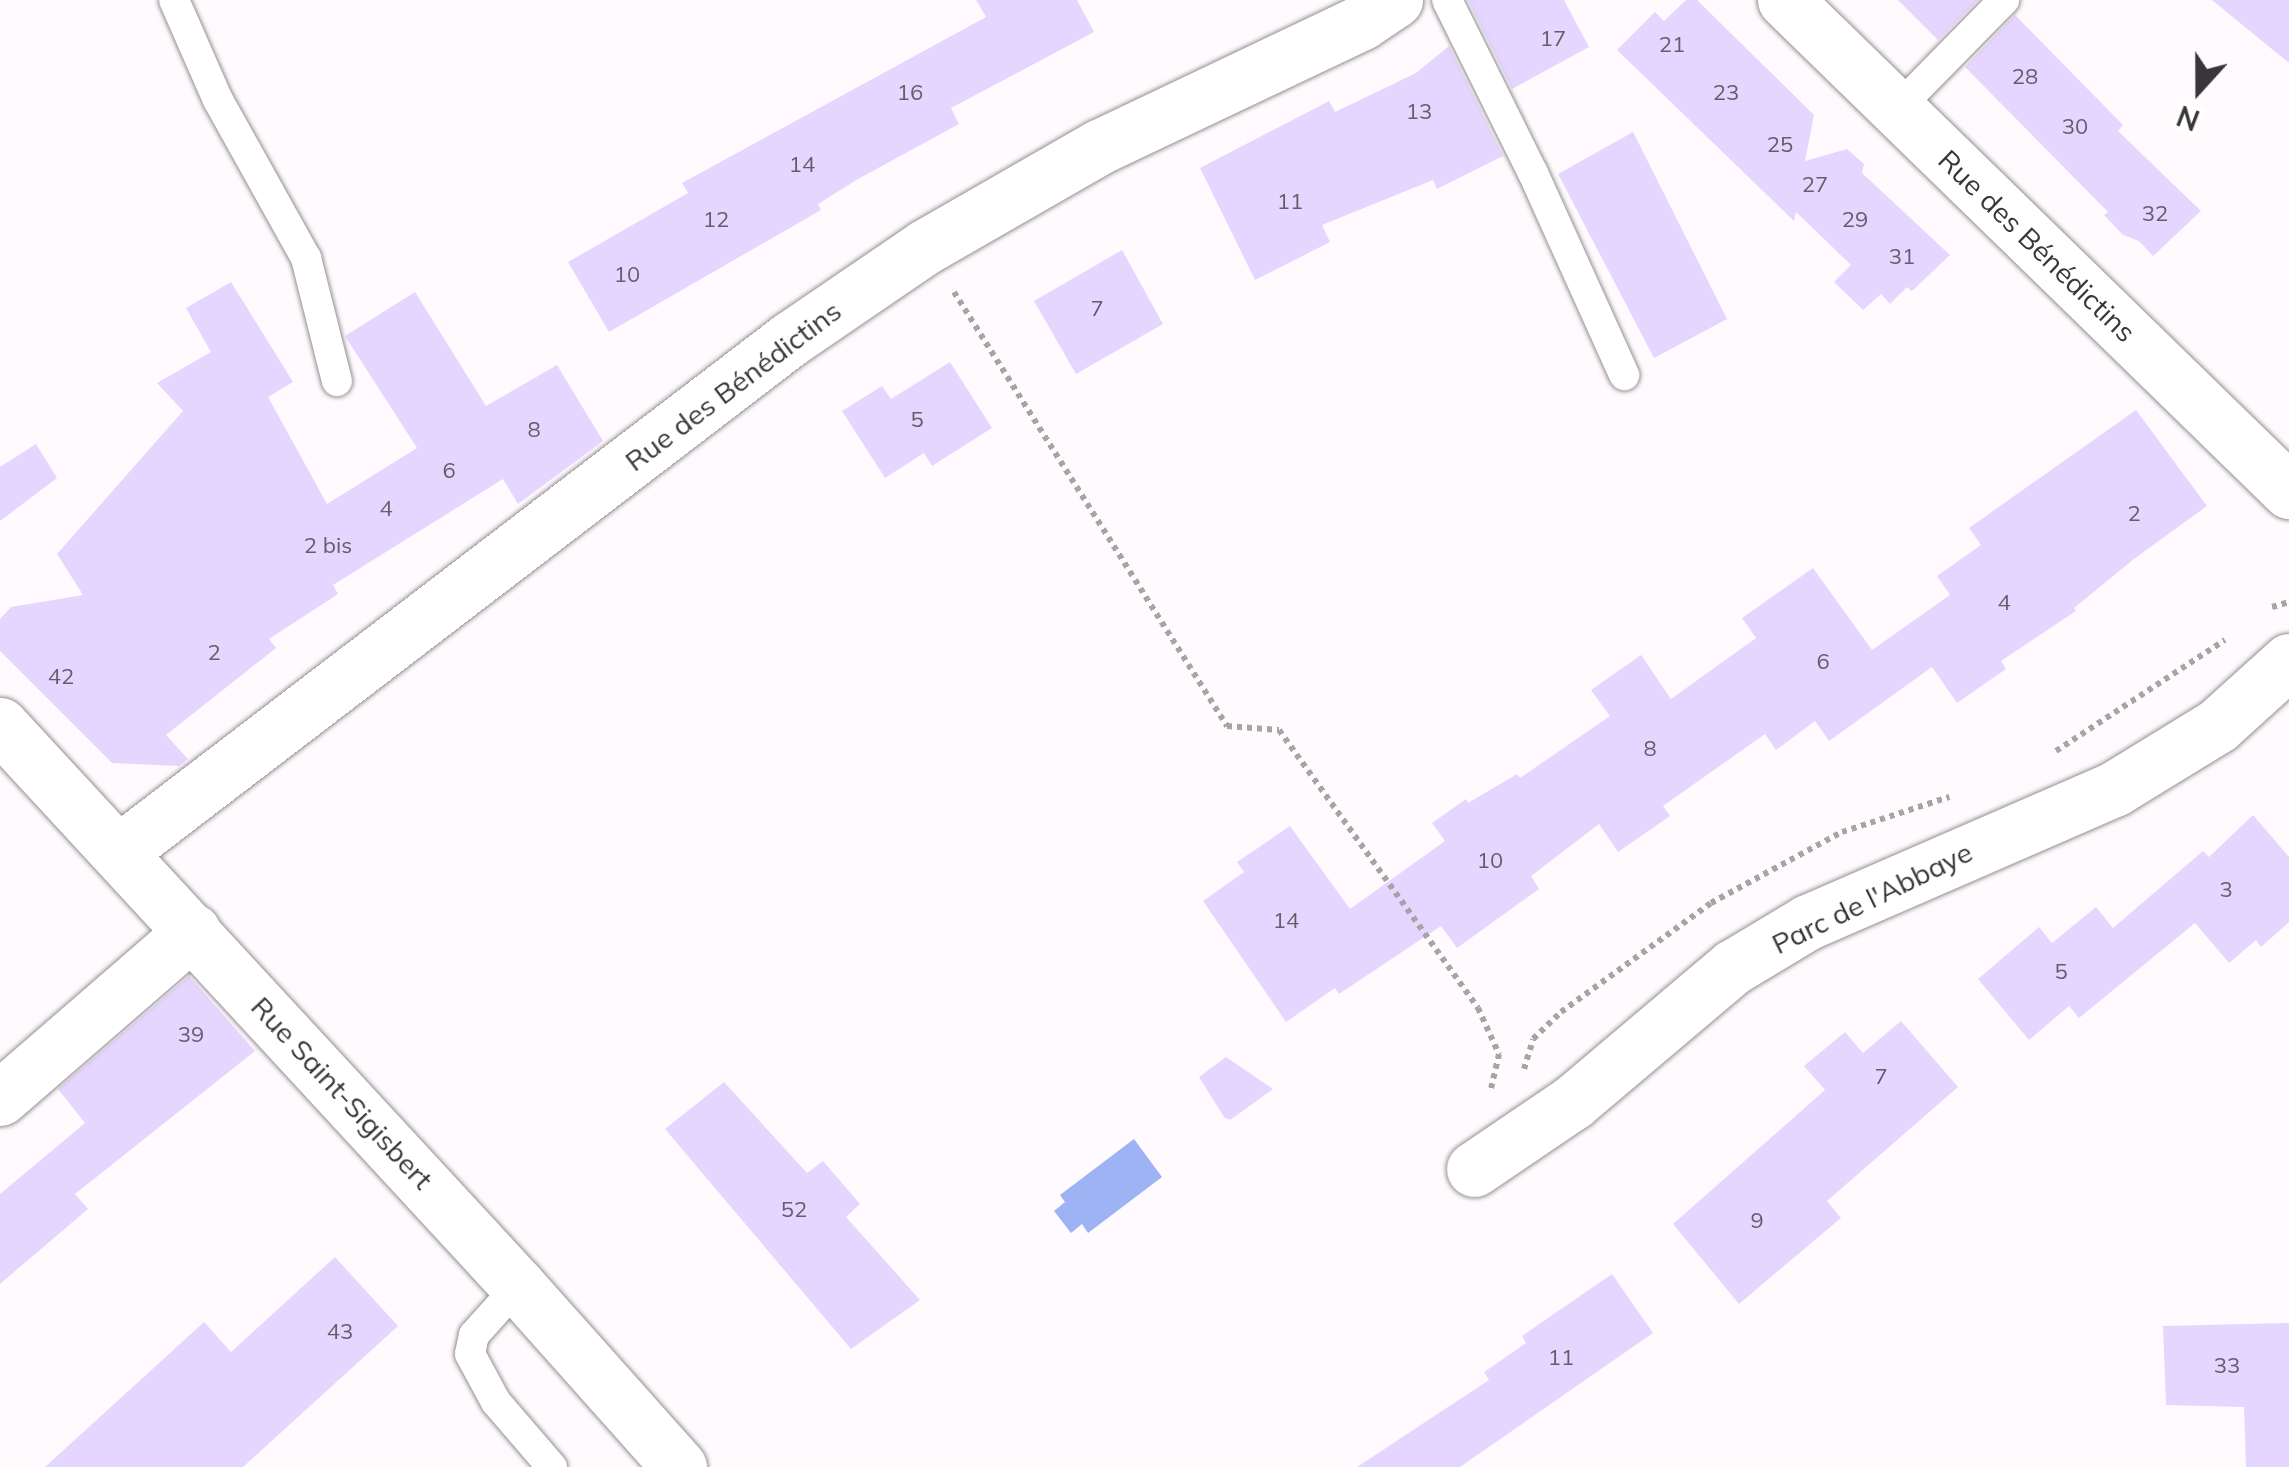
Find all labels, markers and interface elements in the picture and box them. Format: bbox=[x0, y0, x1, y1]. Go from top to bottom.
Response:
house number: 17 bbox=[1540, 26, 1566, 52]
house number: 21 bbox=[1659, 32, 1685, 58]
north arrow bbox=[2149, 40, 2249, 140]
house number: 28 bbox=[2012, 64, 2038, 90]
house number: 16 bbox=[897, 80, 923, 106]
house number: 23 bbox=[1713, 80, 1739, 106]
text: N bbox=[2172, 98, 2204, 139]
house number: 13 bbox=[1406, 99, 1432, 125]
house number: 30 bbox=[2062, 114, 2088, 140]
house number: 25 bbox=[1767, 132, 1793, 158]
street label: Rue des Bénédictins bbox=[1931, 143, 2143, 349]
house number: 14 bbox=[789, 152, 815, 178]
house number: 27 bbox=[1802, 172, 1828, 198]
house number: 11 bbox=[1277, 189, 1303, 215]
house number: 32 bbox=[2142, 201, 2168, 227]
house number: 12 bbox=[703, 207, 729, 233]
house number: 29 bbox=[1842, 207, 1868, 233]
house number: 31 bbox=[1889, 244, 1915, 270]
house number: 10 bbox=[614, 262, 640, 288]
street label: Rue des Bénédictins bbox=[619, 294, 847, 478]
house number: 7 bbox=[1090, 296, 1104, 322]
house number: 5 bbox=[910, 407, 924, 433]
house number: 8 bbox=[527, 417, 541, 443]
house number: 6 bbox=[442, 458, 456, 484]
house number: 4 bbox=[379, 496, 393, 522]
house number: 2 bbox=[2127, 501, 2141, 527]
house number: 2 bis bbox=[304, 533, 352, 559]
house number: 4 bbox=[1997, 590, 2011, 616]
house number: 2 bbox=[207, 640, 221, 666]
house number: 6 bbox=[1816, 649, 1830, 675]
house number: 42 bbox=[48, 664, 74, 690]
house number: 8 bbox=[1643, 736, 1657, 762]
street label: Parc de l'Abbaye bbox=[1766, 835, 1978, 961]
house number: 10 bbox=[1477, 848, 1503, 874]
house number: 3 bbox=[2219, 877, 2233, 903]
house number: 14 bbox=[1273, 908, 1299, 934]
house number: 5 bbox=[2054, 959, 2068, 985]
street label: Rue Saint-Sigisbert bbox=[244, 990, 440, 1196]
house number: 39 bbox=[178, 1022, 204, 1048]
house number: 7 bbox=[1874, 1064, 1888, 1090]
house number: 52 bbox=[781, 1197, 807, 1223]
house number: 9 bbox=[1750, 1208, 1764, 1234]
house number: 43 bbox=[327, 1319, 353, 1345]
house number: 11 bbox=[1548, 1345, 1574, 1371]
house number: 33 bbox=[2214, 1353, 2240, 1379]

